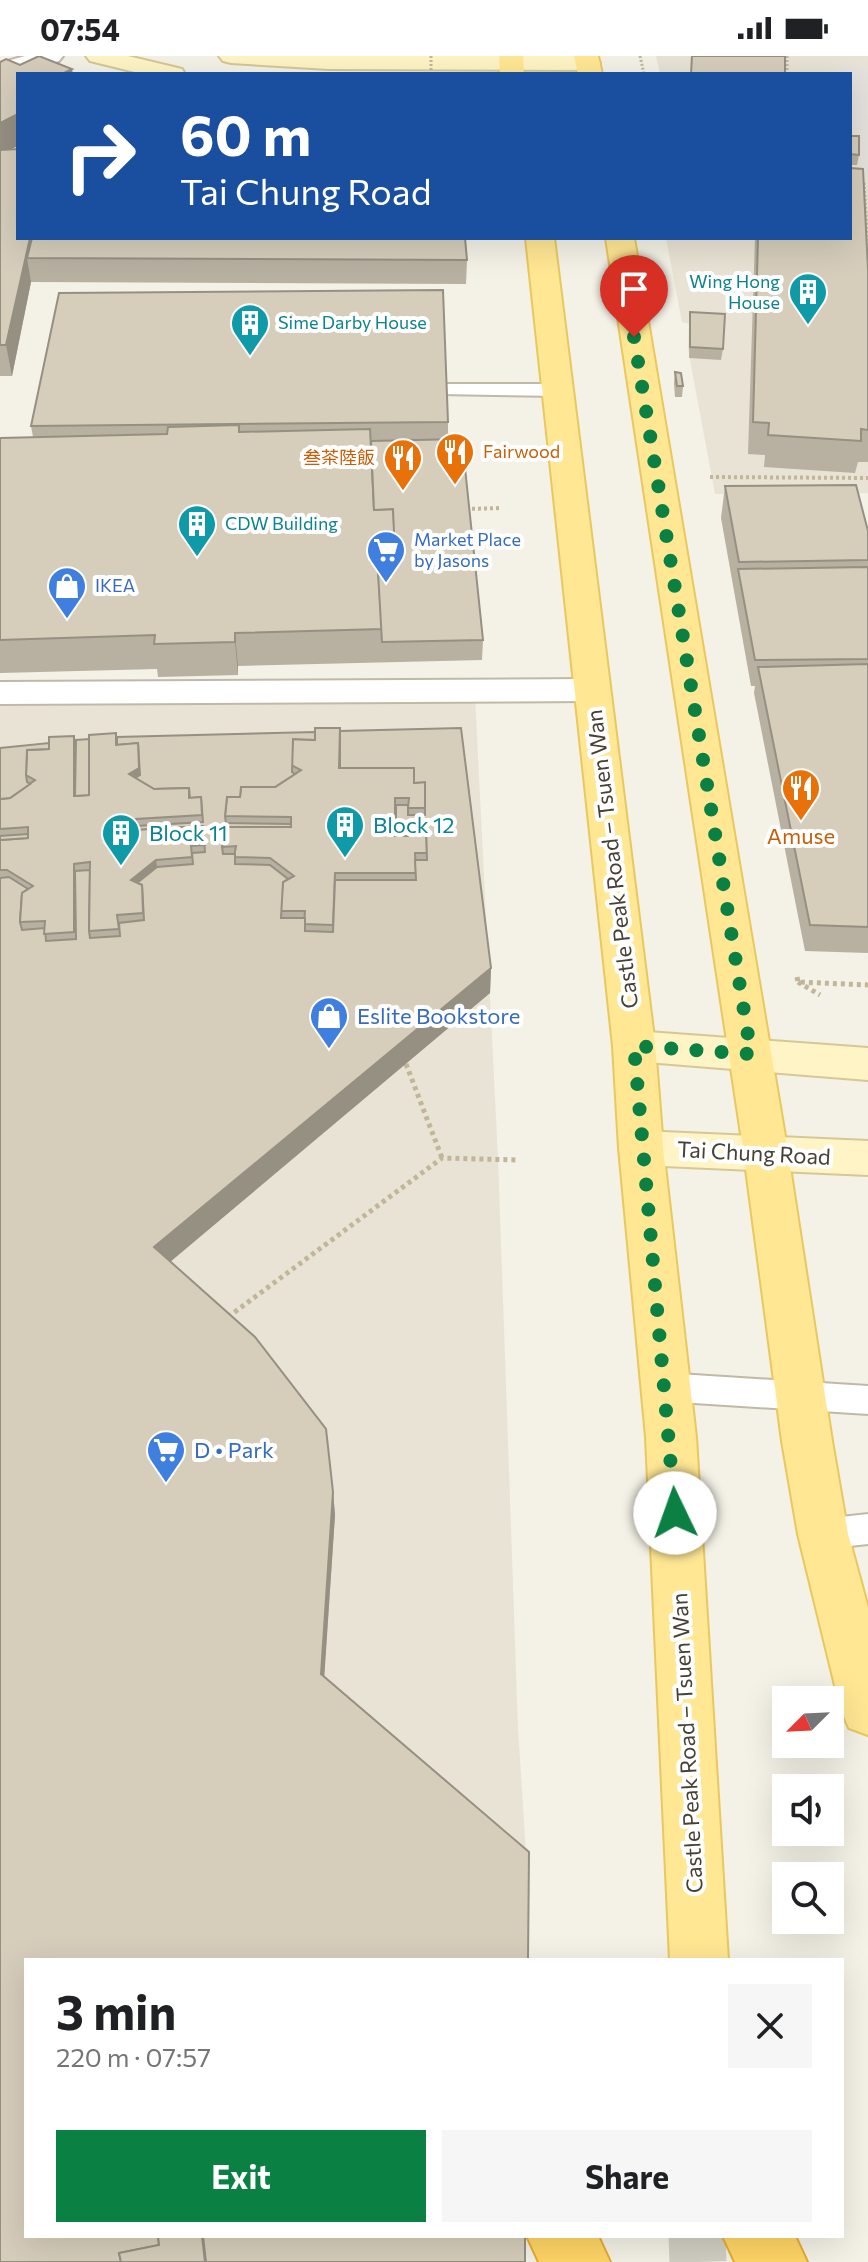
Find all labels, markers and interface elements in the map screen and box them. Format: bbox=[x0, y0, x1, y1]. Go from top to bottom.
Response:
text: 07:54 bbox=[40, 10, 120, 47]
text: 60 m bbox=[180, 99, 311, 168]
icon: right bbox=[48, 104, 152, 208]
text: Tai Chung Road bbox=[180, 168, 431, 212]
pin bbox=[600, 255, 668, 337]
icon: arrive bbox=[612, 267, 656, 311]
place label: Wing Hong House bbox=[689, 270, 780, 313]
building icon: Wing Hong House bbox=[787, 271, 829, 326]
building icon: Sime Darby House bbox=[229, 302, 271, 357]
place label: Sime Darby House bbox=[278, 311, 427, 333]
restaurant icon: Fairwood bbox=[434, 431, 476, 486]
restaurant icon: 叁茶陸飯 bbox=[382, 437, 424, 492]
place label: Fairwood bbox=[483, 440, 560, 462]
place label: 叁茶陸飯 bbox=[303, 446, 375, 468]
building icon: CDW Building bbox=[176, 503, 218, 558]
place label: CDW Building bbox=[225, 512, 338, 534]
place label: Market Place by Jasons bbox=[414, 528, 521, 571]
supermarket icon: Market Place by Jasons bbox=[365, 529, 407, 584]
shop icon: IKEA bbox=[46, 565, 88, 620]
place label: IKEA bbox=[95, 574, 135, 596]
street label: Castle Peak Road – Tsuen Wan bbox=[580, 708, 643, 1010]
restaurant icon: Amuse bbox=[780, 767, 822, 822]
building icon: Block 12 bbox=[324, 804, 366, 859]
place label: Block 12 bbox=[373, 811, 455, 838]
building icon: Block 11 bbox=[100, 812, 142, 867]
place label: Block 11 bbox=[149, 819, 228, 846]
place label: Amuse bbox=[767, 822, 835, 849]
shop icon: Eslite Bookstore bbox=[308, 995, 350, 1050]
place label: Eslite Bookstore bbox=[357, 1002, 520, 1029]
street label: Tai Chung Road bbox=[677, 1135, 831, 1170]
supermarket icon: D • Park bbox=[145, 1429, 187, 1484]
place label: D • Park bbox=[194, 1436, 274, 1463]
position arrow bbox=[633, 1471, 717, 1555]
street label: Castle Peak Road – Tsuen Wan bbox=[665, 1592, 708, 1894]
north arrow bbox=[772, 1686, 844, 1758]
map controls bbox=[772, 1686, 844, 1934]
button: sound bbox=[772, 1774, 844, 1846]
button: search bbox=[772, 1862, 844, 1934]
text: 3 min bbox=[56, 1981, 176, 2040]
button: close bbox=[728, 1984, 812, 2068]
text: 220 m · 07:57 bbox=[56, 2041, 211, 2072]
button: Exit bbox=[56, 2130, 426, 2222]
button: Share bbox=[442, 2130, 812, 2222]

